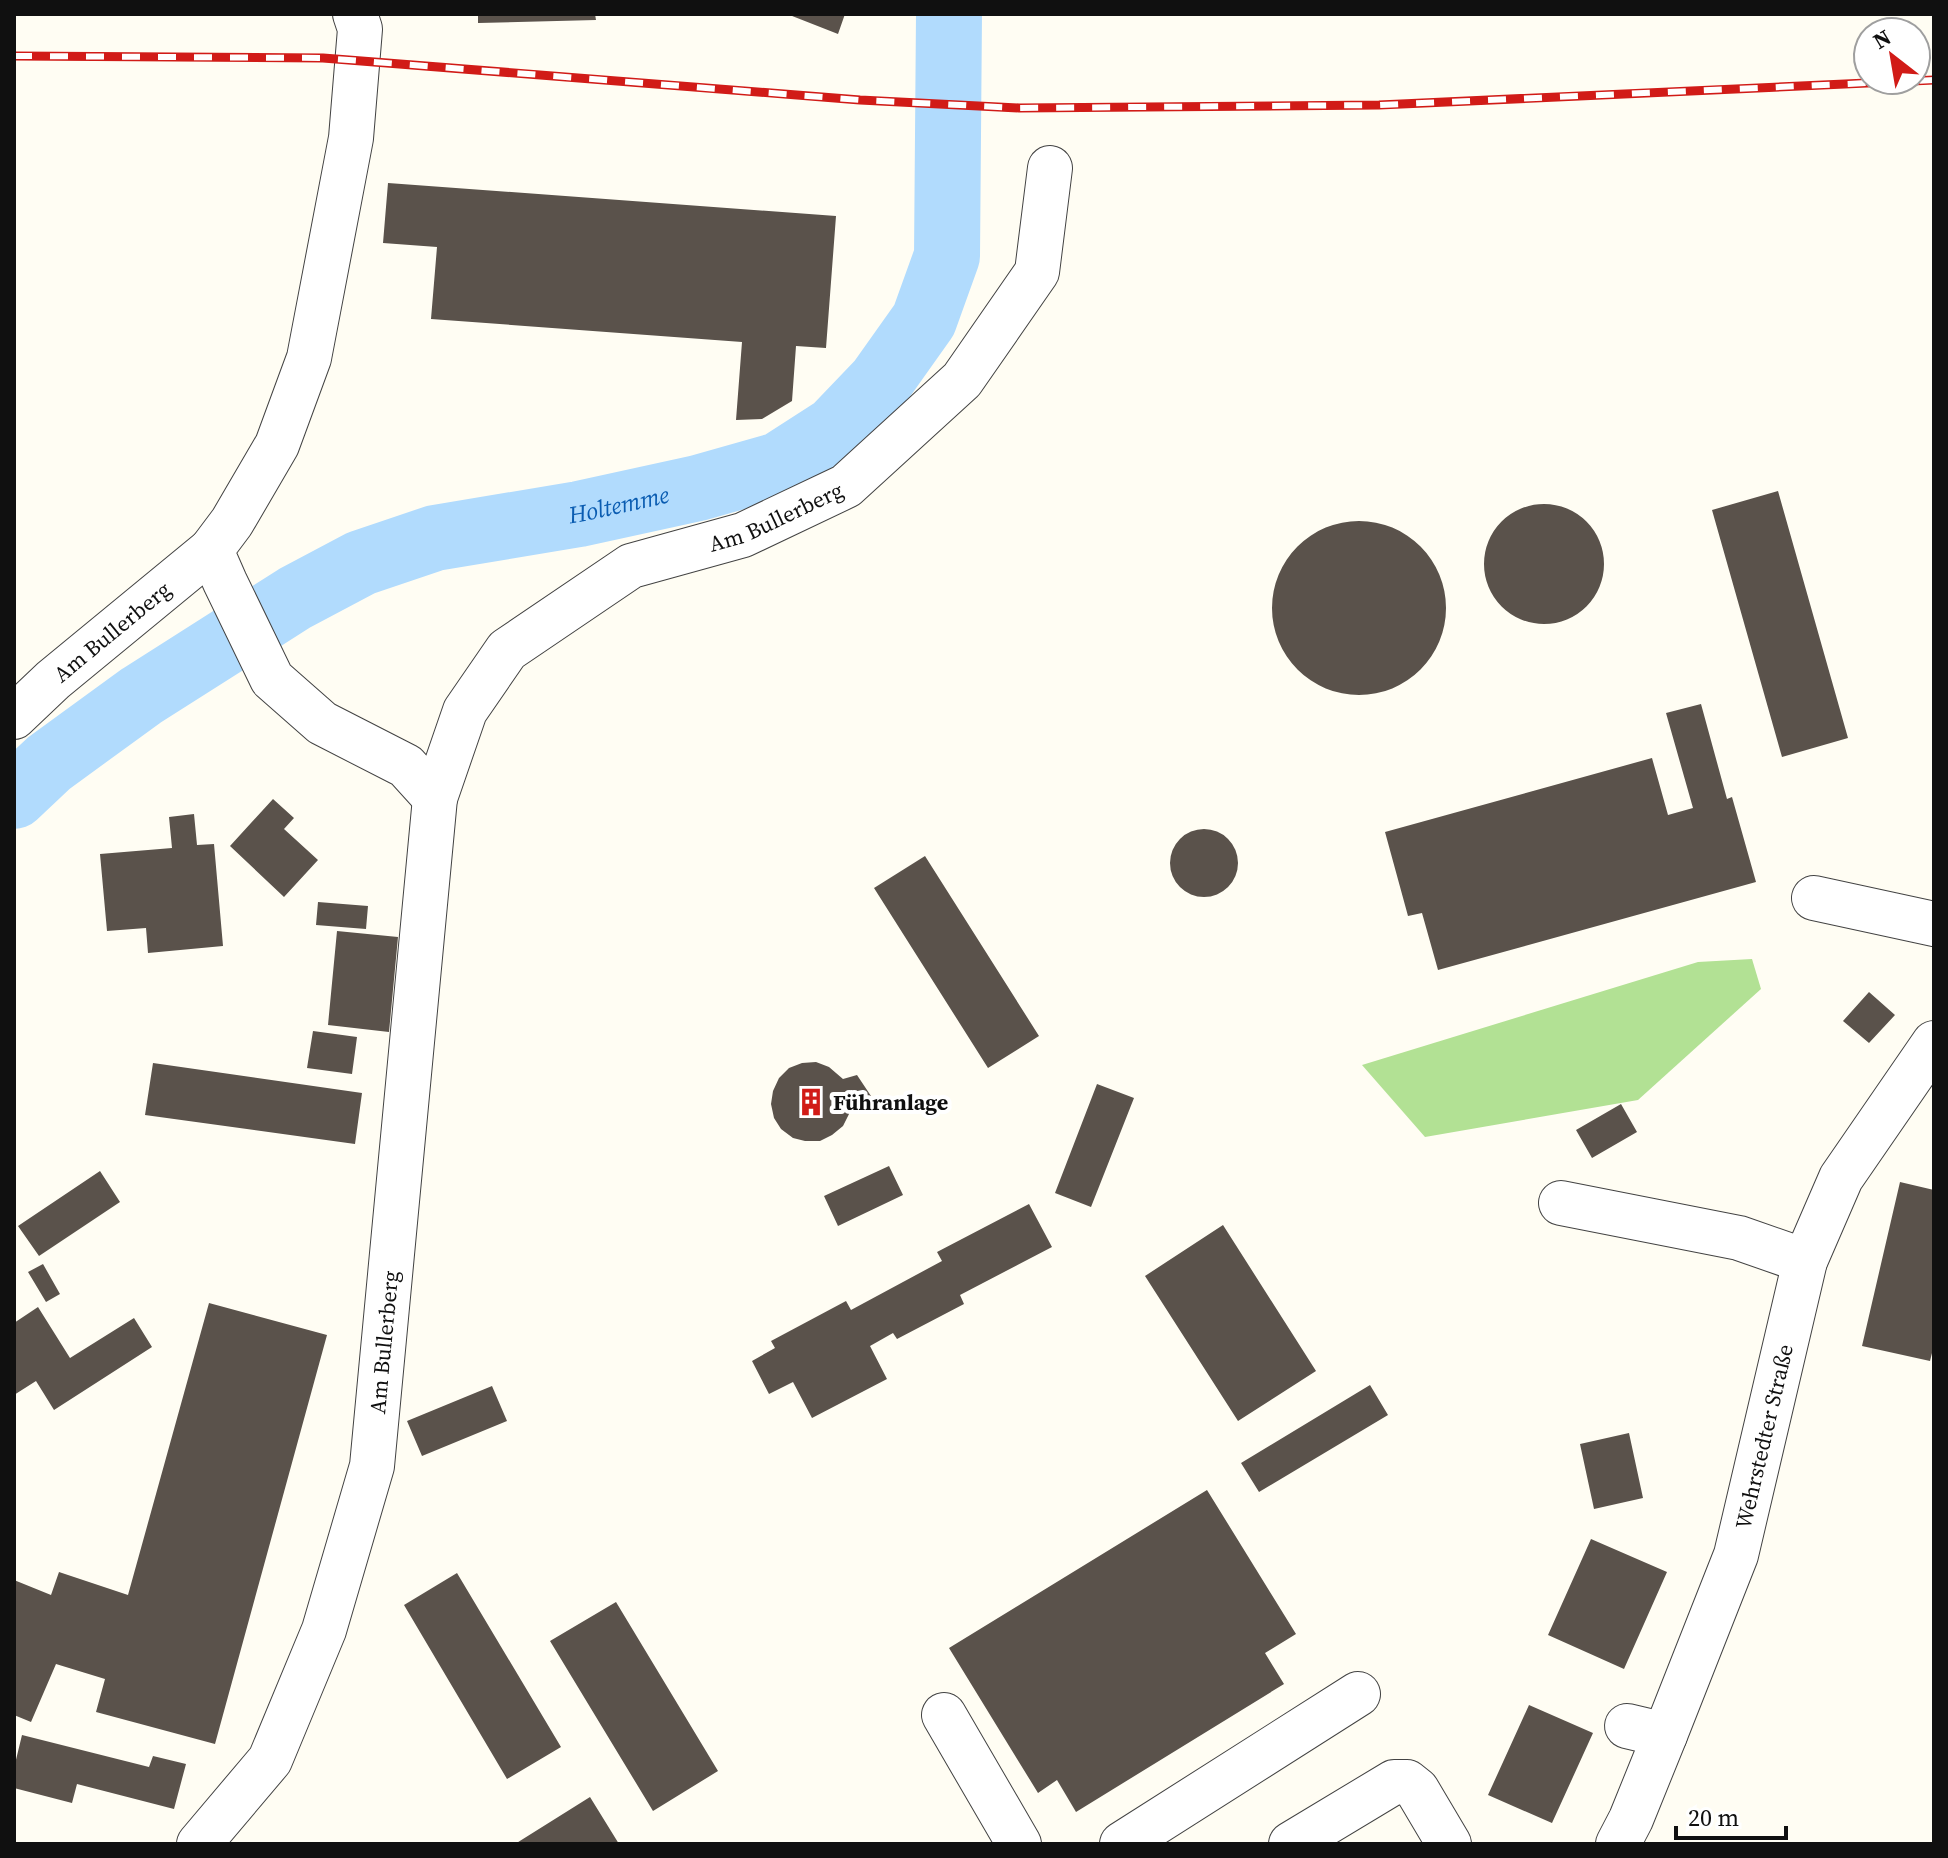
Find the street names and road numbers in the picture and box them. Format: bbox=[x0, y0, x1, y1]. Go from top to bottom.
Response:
street label: Am Bullerberg bbox=[705, 475, 848, 559]
street label: Am Bullerberg bbox=[47, 574, 177, 689]
street label: Am Bullerberg bbox=[362, 1269, 405, 1415]
street label: Wehrstedter Straße bbox=[1728, 1341, 1800, 1532]

